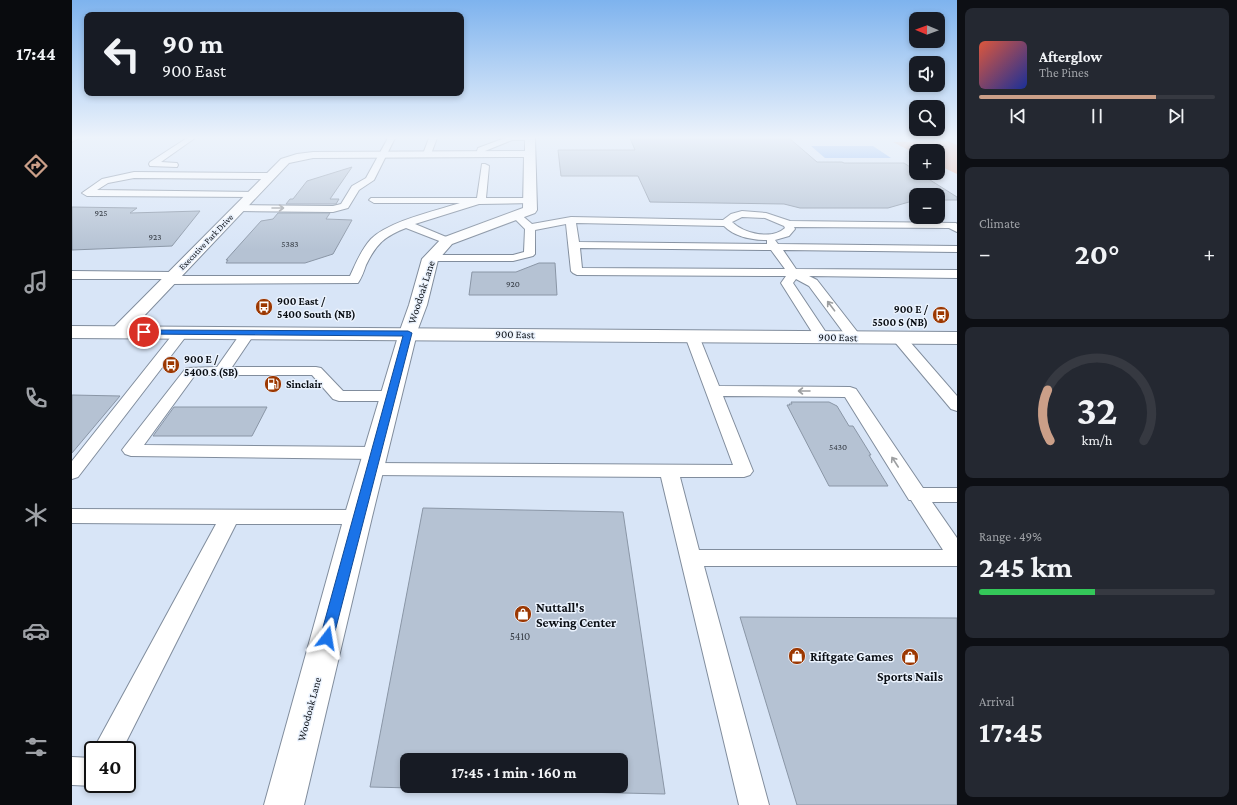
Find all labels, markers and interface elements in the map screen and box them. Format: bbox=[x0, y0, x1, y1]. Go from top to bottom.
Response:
north arrow bbox=[909, 12, 945, 48]
map controls bbox=[909, 12, 945, 224]
icon: left bbox=[96, 28, 148, 80]
text: 90 m bbox=[162, 28, 223, 59]
text: 17:44 bbox=[16, 44, 56, 64]
text: Afterglow bbox=[1039, 49, 1102, 65]
button: sound bbox=[909, 56, 945, 92]
text: 900 East bbox=[162, 61, 226, 81]
text: The Pines bbox=[1039, 65, 1089, 80]
button: search bbox=[909, 100, 945, 136]
icon: previous bbox=[1007, 105, 1029, 127]
icon: pause bbox=[1086, 105, 1108, 127]
icon: next bbox=[1165, 105, 1187, 127]
button: + bbox=[909, 144, 945, 180]
icon: directions bbox=[22, 152, 50, 180]
button: − bbox=[909, 188, 945, 224]
one-way arrow bbox=[271, 204, 284, 212]
house number: 925 bbox=[95, 208, 107, 218]
street label: Executive Park Drive bbox=[177, 212, 235, 272]
text: Climate bbox=[979, 216, 1020, 231]
house number: 923 bbox=[149, 232, 162, 242]
text: 20° bbox=[1074, 237, 1120, 270]
house number: 5383 bbox=[281, 239, 299, 249]
text: − bbox=[979, 241, 991, 266]
text: + bbox=[1203, 241, 1215, 266]
street label: Woodoak Lane bbox=[405, 259, 437, 325]
icon: music bbox=[22, 268, 50, 296]
house number: 920 bbox=[506, 279, 520, 289]
place label: 900 East / 5400 South (NB) bbox=[277, 295, 356, 321]
bus stop icon: 900 East / 5400 South (NB) bbox=[254, 297, 274, 317]
one-way arrow bbox=[827, 301, 835, 312]
place label: 900 E / 5500 S (NB) bbox=[872, 303, 929, 329]
bus stop icon: 900 E / 5500 S (NB) bbox=[931, 305, 951, 325]
pin bbox=[127, 315, 161, 349]
icon: arrive bbox=[133, 321, 155, 343]
street label: 900 East bbox=[495, 328, 535, 340]
street label: 900 East bbox=[818, 331, 858, 343]
place label: 900 E / 5400 S (SB) bbox=[184, 353, 239, 379]
bus stop icon: 900 E / 5400 S (SB) bbox=[161, 355, 181, 375]
fuel station icon: Sinclair bbox=[263, 374, 283, 394]
place label: Sinclair bbox=[286, 378, 323, 390]
icon: phone bbox=[22, 384, 50, 412]
text: 32 bbox=[1076, 386, 1118, 432]
one-way arrow bbox=[798, 387, 811, 395]
text: km/h bbox=[1082, 431, 1113, 447]
house number: 5430 bbox=[829, 442, 847, 452]
one-way arrow bbox=[891, 457, 899, 468]
icon: climate bbox=[22, 501, 50, 529]
text: Range · 49% bbox=[979, 529, 1042, 544]
text: 245 km bbox=[979, 550, 1073, 583]
place label: Nuttall's Sewing Center bbox=[536, 600, 617, 630]
shop icon: Nuttall's Sewing Center bbox=[513, 604, 533, 624]
icon: car bbox=[22, 617, 50, 645]
position arrow bbox=[306, 617, 348, 659]
house number: 5410 bbox=[510, 630, 530, 642]
shop icon: Riftgate Games bbox=[787, 646, 807, 666]
shop icon: Sports Nails bbox=[900, 647, 920, 667]
place label: Riftgate Games bbox=[810, 649, 893, 664]
place label: Sports Nails bbox=[877, 669, 943, 684]
street label: Woodoak Lane bbox=[295, 676, 323, 742]
text: Arrival bbox=[979, 694, 1014, 709]
text: 17:45 bbox=[979, 715, 1043, 748]
icon: filters bbox=[22, 733, 50, 761]
speed limit sign: 40 bbox=[84, 741, 136, 793]
text: 17:45 · 1 min · 160 m bbox=[451, 765, 577, 781]

